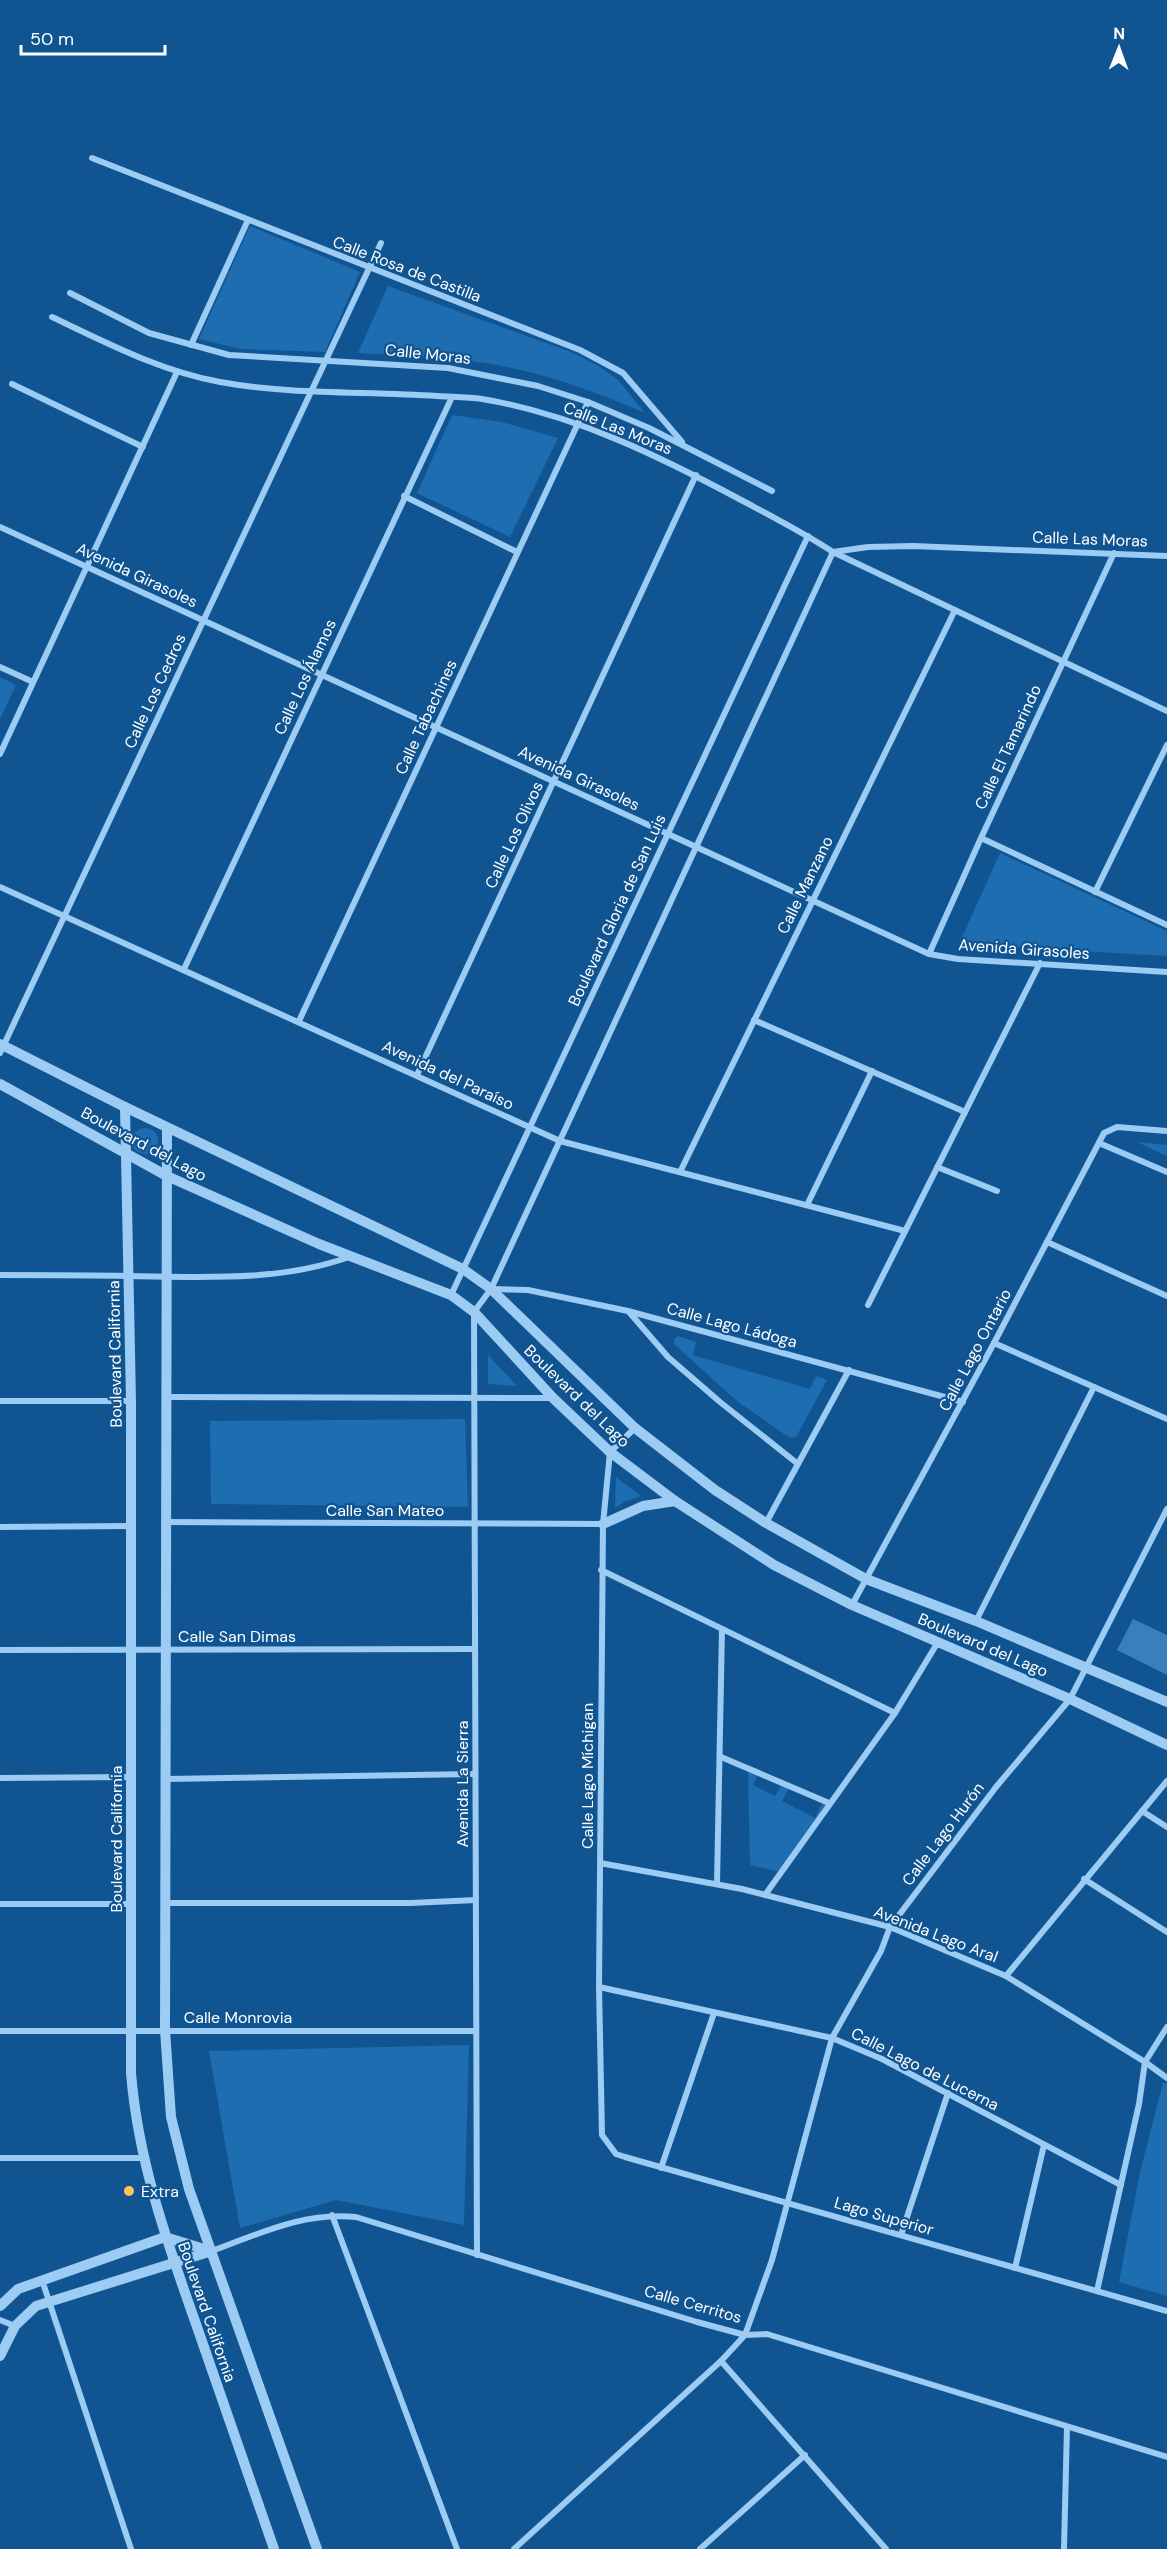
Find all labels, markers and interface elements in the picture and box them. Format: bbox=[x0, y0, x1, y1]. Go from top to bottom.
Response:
scale bar bbox=[21, 18, 165, 56]
north arrow bbox=[1089, 18, 1149, 78]
text: N bbox=[1113, 23, 1125, 44]
text: 50 m bbox=[30, 27, 74, 51]
street label: Calle Rosa de Castilla bbox=[330, 231, 484, 307]
street label: Calle Moras bbox=[384, 339, 472, 369]
street label: Calle Las Moras bbox=[560, 397, 676, 459]
street label: Calle Las Moras bbox=[1032, 526, 1148, 552]
street label: Avenida Girasoles bbox=[73, 538, 201, 612]
street label: Calle Los Álamos bbox=[269, 616, 341, 738]
street label: Calle Los Cedros bbox=[119, 630, 191, 752]
street label: Calle Tabachines bbox=[390, 656, 462, 778]
street label: Calle El Tamarindo bbox=[970, 681, 1046, 813]
street label: Avenida Girasoles bbox=[515, 741, 643, 815]
street label: Calle Los Olivos bbox=[480, 778, 548, 892]
street label: Boulevard Gloria de San Luis bbox=[563, 811, 671, 1009]
street label: Calle Manzano bbox=[772, 832, 838, 938]
street label: Avenida Girasoles bbox=[958, 934, 1090, 964]
street label: Avenida del Paraíso bbox=[379, 1035, 517, 1115]
street label: Boulevard del Lago bbox=[77, 1102, 211, 1186]
street label: Boulevard California bbox=[103, 1280, 127, 1428]
street label: Calle Lago Ontario bbox=[934, 1285, 1016, 1415]
street label: Calle Lago Ládoga bbox=[665, 1298, 799, 1352]
street label: Boulevard del Lago bbox=[520, 1340, 634, 1452]
street label: Calle San Mateo bbox=[326, 1500, 444, 1521]
street label: Boulevard del Lago bbox=[915, 1608, 1051, 1682]
street label: Calle San Dimas bbox=[178, 1626, 296, 1647]
street label: Calle Lago Míchigan bbox=[577, 1703, 598, 1849]
street label: Avenida La Sierra bbox=[452, 1720, 473, 1848]
street label: Boulevard California bbox=[106, 1765, 127, 1913]
street label: Calle Lago Hurón bbox=[897, 1778, 989, 1890]
street label: Avenida Lago Aral bbox=[871, 1901, 1001, 1967]
street label: Calle Monrovia bbox=[184, 2007, 292, 2028]
street label: Calle Lago de Lucerna bbox=[848, 2023, 1002, 2115]
place label: Extra bbox=[141, 2181, 179, 2202]
marker: Extra bbox=[122, 2184, 136, 2198]
street label: Lago Superior bbox=[832, 2192, 936, 2240]
street label: Boulevard California bbox=[173, 2239, 241, 2385]
street label: Calle Cerritos bbox=[642, 2280, 744, 2328]

